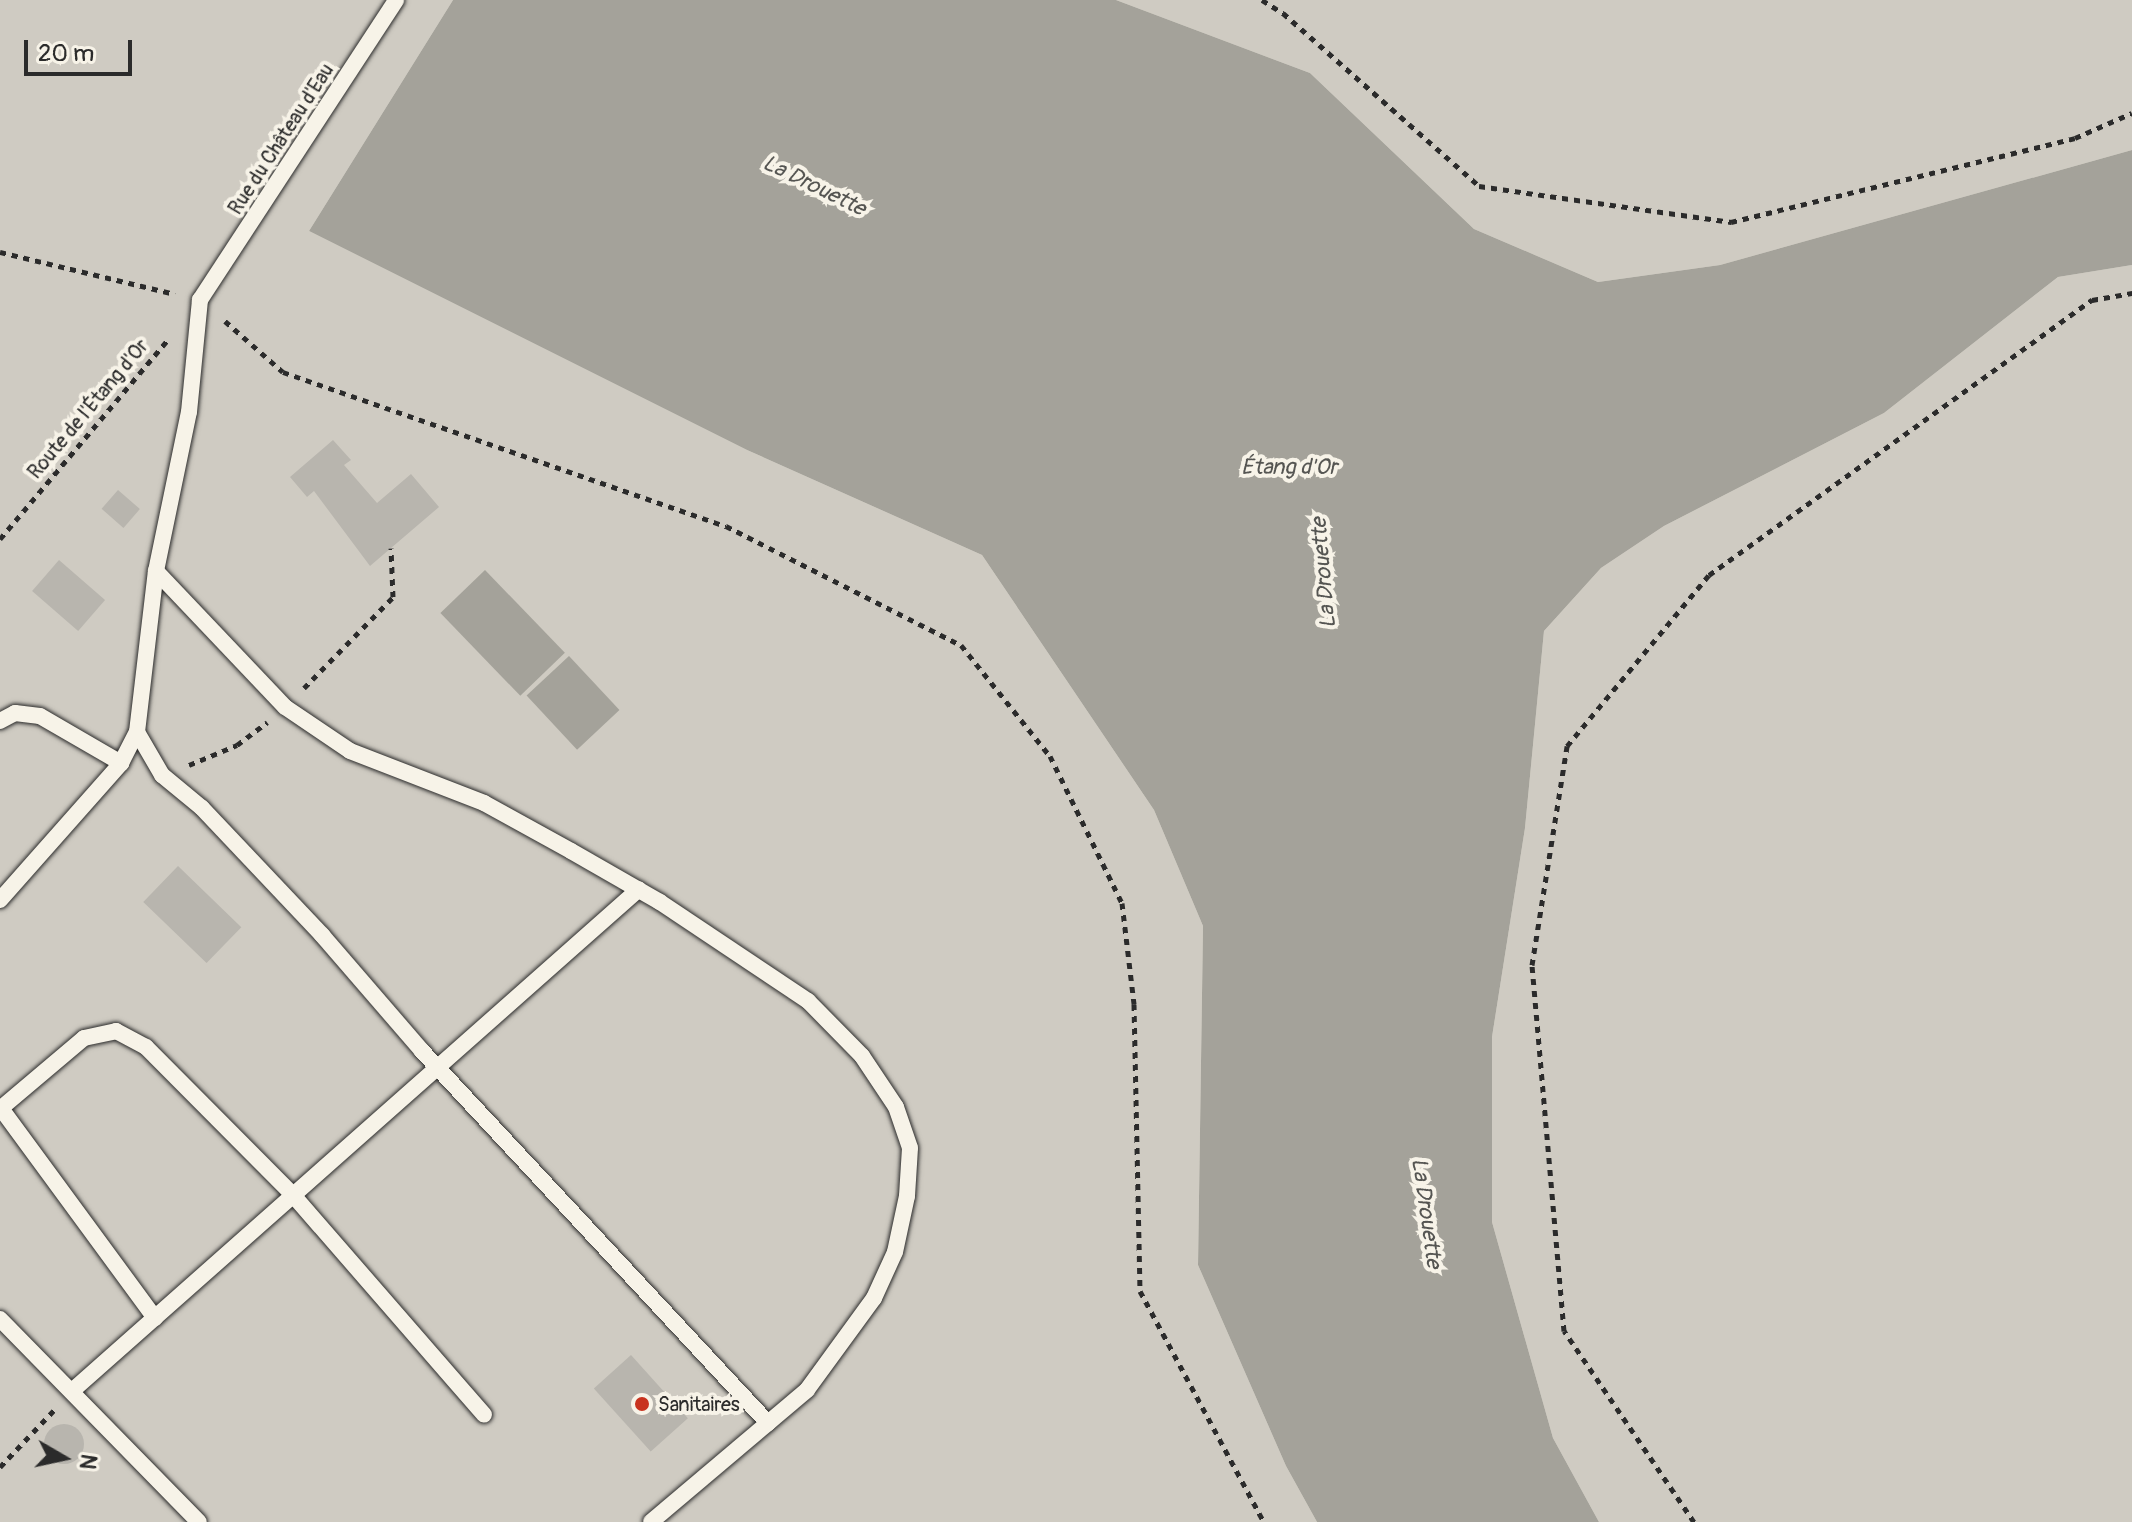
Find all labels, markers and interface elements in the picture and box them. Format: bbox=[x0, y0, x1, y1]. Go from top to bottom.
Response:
scale bar bbox=[28, 24, 136, 74]
text: 20 m bbox=[38, 39, 94, 68]
street label: Rue du Château d'Eau bbox=[223, 59, 339, 219]
water label: La Drouette bbox=[758, 150, 870, 222]
street label: Route de l'Étang d'Or bbox=[23, 334, 153, 484]
water label: Étang d'Or bbox=[1241, 455, 1337, 481]
water label: La Drouette bbox=[1306, 517, 1342, 629]
water label: La Drouette bbox=[1405, 1156, 1447, 1270]
place label: Sanitaires bbox=[658, 1392, 740, 1416]
marker: Sanitaires bbox=[633, 1395, 651, 1413]
north arrow bbox=[24, 1418, 104, 1498]
text: N bbox=[73, 1452, 103, 1471]

